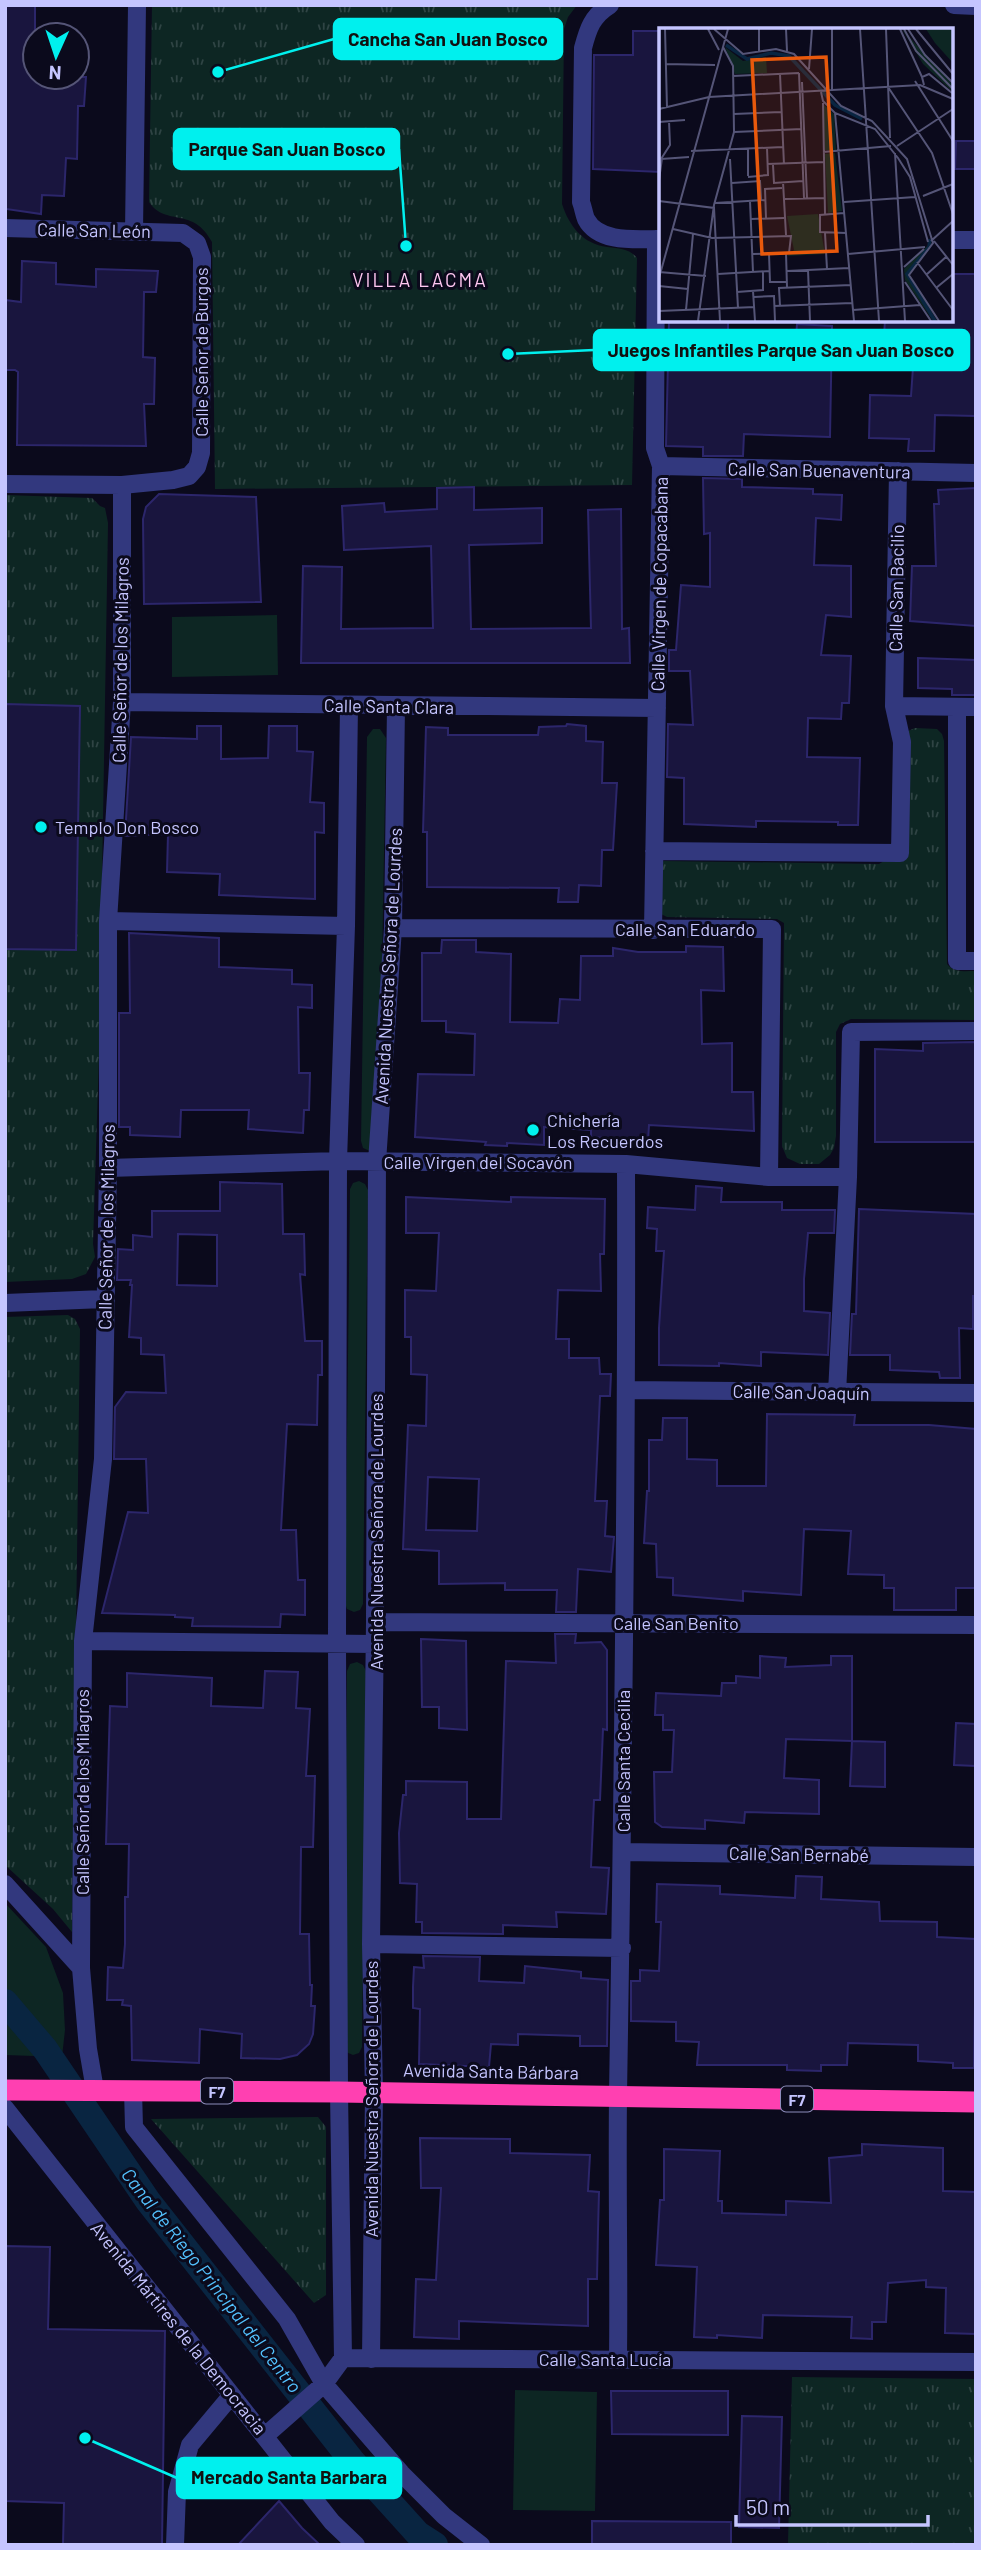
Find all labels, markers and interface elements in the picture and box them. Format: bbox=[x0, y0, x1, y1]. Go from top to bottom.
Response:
callout: Cancha San Juan Bosco bbox=[334, 19, 562, 59]
north arrow bbox=[21, 21, 91, 91]
text: Cancha San Juan Bosco bbox=[348, 27, 548, 50]
inset map bbox=[659, 28, 953, 322]
text: N bbox=[48, 62, 62, 85]
callout: Parque San Juan Bosco bbox=[174, 129, 399, 169]
text: Parque San Juan Bosco bbox=[188, 137, 386, 160]
street label: Calle San León bbox=[37, 218, 151, 242]
street label: Calle Señor de Burgos bbox=[190, 267, 212, 437]
district label: VILLA LACMA bbox=[352, 268, 488, 291]
callout: Juegos Infantiles Parque San Juan Bosco bbox=[594, 330, 969, 370]
text: Juegos Infantiles Parque San Juan Bosco bbox=[608, 338, 954, 361]
street label: Calle San Buenaventura bbox=[727, 457, 911, 483]
street label: Calle Virgen de Copacabana bbox=[646, 476, 672, 692]
street label: Calle San Bacilio bbox=[884, 524, 908, 652]
street label: Calle Señor de los Milagros bbox=[107, 557, 133, 763]
street label: Calle Santa Clara bbox=[324, 694, 454, 718]
place label: Templo Don Bosco bbox=[55, 816, 199, 838]
marker: Templo Don Bosco bbox=[33, 819, 49, 835]
street label: Avenida Nuestra Señora de Lourdes bbox=[370, 827, 406, 1105]
street label: Calle San Eduardo bbox=[615, 918, 755, 940]
place label: Chichería Los Recuerdos bbox=[547, 1109, 663, 1152]
marker: Chichería Los Recuerdos bbox=[525, 1122, 541, 1138]
street label: Calle Señor de los Milagros bbox=[93, 1124, 119, 1330]
street label: Calle Virgen del Socavón bbox=[383, 1151, 573, 1173]
street label: Calle San Joaquín bbox=[732, 1380, 870, 1404]
street label: Avenida Nuestra Señora de Lourdes bbox=[365, 1394, 387, 1670]
street label: Calle San Benito bbox=[613, 1612, 739, 1634]
street label: Calle Señor de los Milagros bbox=[71, 1689, 93, 1895]
street label: Calle Santa Cecilia bbox=[612, 1690, 634, 1832]
street label: Calle San Bernabé bbox=[729, 1842, 869, 1866]
street label: Avenida Nuestra Señora de Lourdes bbox=[360, 1961, 382, 2237]
street label: Avenida Santa Bárbara bbox=[403, 2058, 579, 2084]
road number: F7 bbox=[201, 2078, 233, 2104]
road number: F7 bbox=[781, 2086, 813, 2112]
water label: Canal de Riego Principal del Centro bbox=[117, 2163, 307, 2397]
street label: Avenida Mártires de la Democracia bbox=[87, 2217, 271, 2439]
street label: Calle Santa Lucía bbox=[539, 2348, 671, 2370]
callout: Mercado Santa Barbara bbox=[177, 2458, 401, 2498]
text: Mercado Santa Barbara bbox=[191, 2465, 387, 2488]
scale bar bbox=[736, 2484, 928, 2528]
text: 50 m bbox=[746, 2494, 790, 2519]

